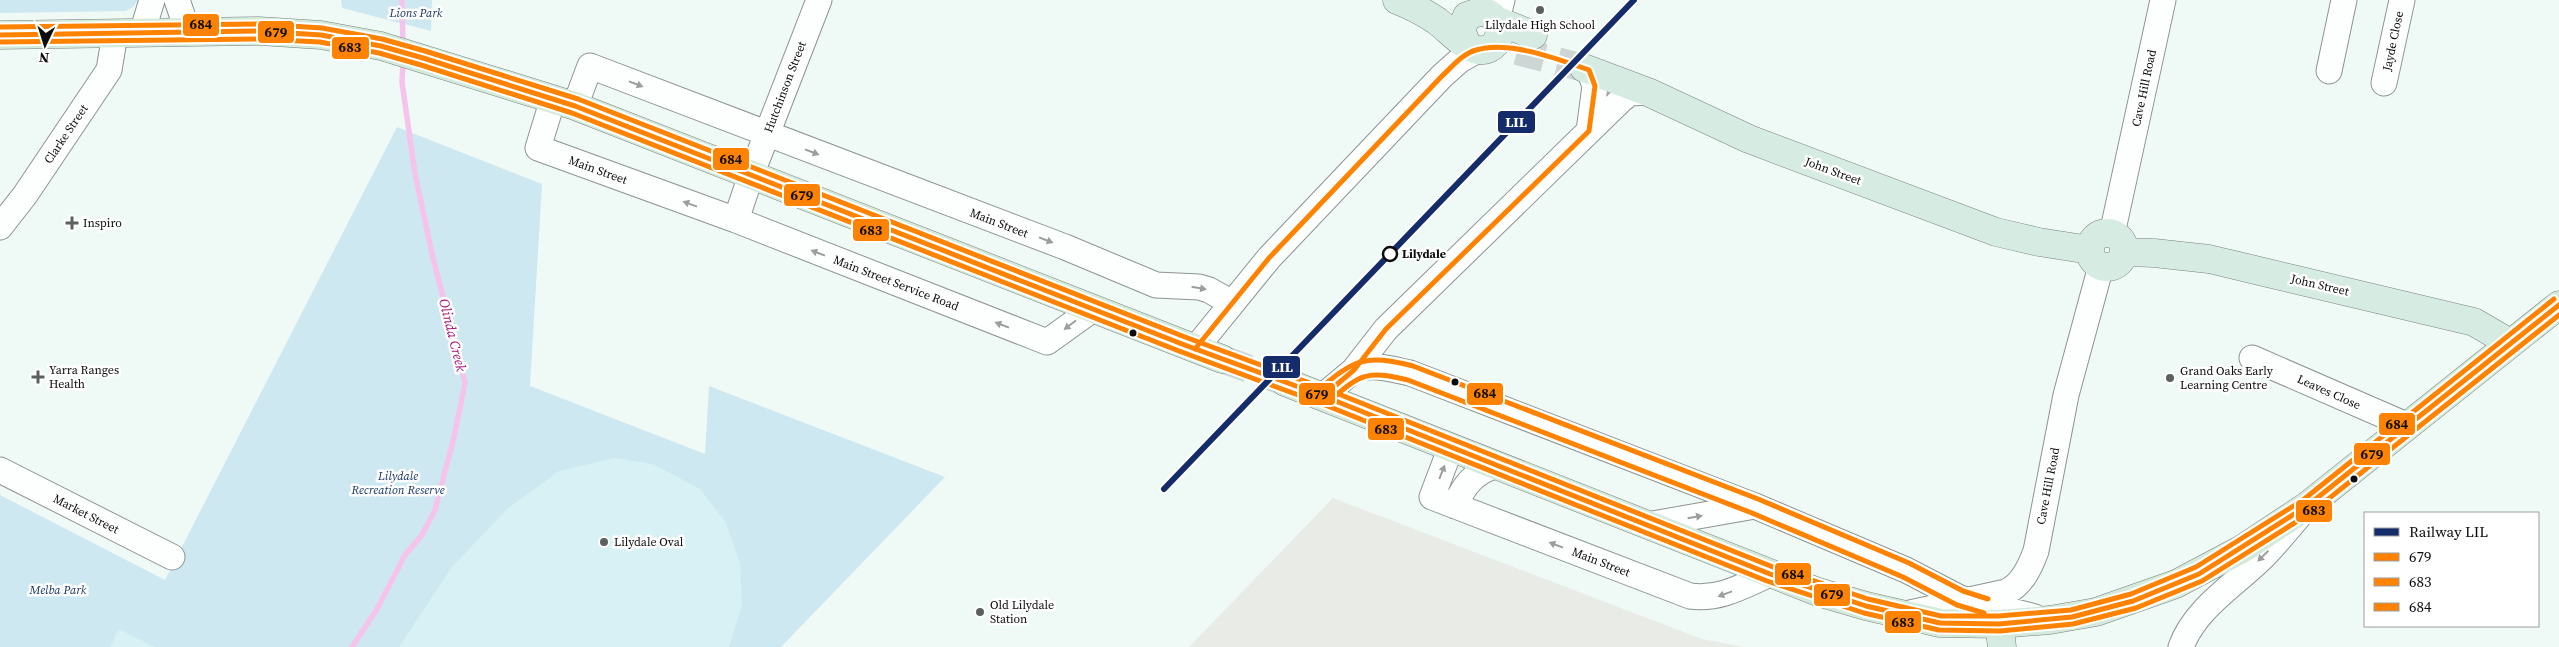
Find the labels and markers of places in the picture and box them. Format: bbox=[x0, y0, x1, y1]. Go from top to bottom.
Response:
marker: Lilydale High School bbox=[1534, 4, 1546, 16]
place label: Lilydale High School bbox=[1485, 17, 1596, 33]
place label: Inspiro bbox=[83, 215, 122, 231]
marker: Inspiro bbox=[65, 216, 79, 230]
marker: Lilydale bbox=[1382, 246, 1398, 262]
place label: Lilydale bbox=[1402, 246, 1446, 262]
unlabelled marker bbox=[1128, 328, 1138, 338]
place label: Yarra Ranges Health bbox=[49, 362, 119, 392]
place label: Grand Oaks Early Learning Centre bbox=[2180, 363, 2274, 393]
marker: Yarra Ranges Health bbox=[31, 370, 45, 384]
marker: Grand Oaks Early Learning Centre bbox=[2164, 372, 2176, 384]
unlabelled marker bbox=[1450, 377, 1460, 387]
unlabelled marker bbox=[2349, 474, 2359, 484]
place label: Lilydale Oval bbox=[614, 534, 684, 550]
marker: Lilydale Oval bbox=[598, 536, 610, 548]
place label: Old Lilydale Station bbox=[990, 597, 1054, 627]
marker: Old Lilydale Station bbox=[974, 606, 986, 618]

